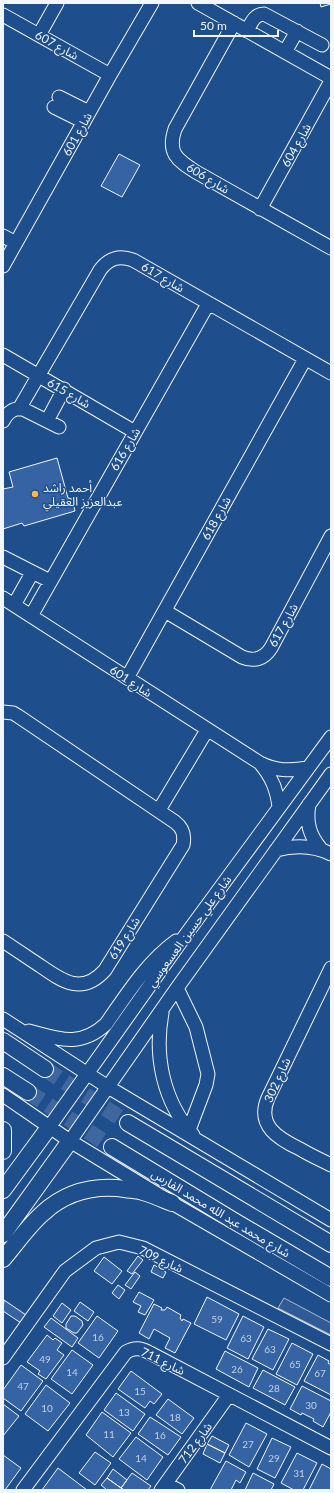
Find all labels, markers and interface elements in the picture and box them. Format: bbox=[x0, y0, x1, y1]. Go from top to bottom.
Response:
scale bar bbox=[194, 12, 278, 38]
text: 50 m bbox=[200, 18, 227, 33]
street label: شارع 607 bbox=[32, 27, 81, 65]
street label: شارع 601 bbox=[59, 110, 97, 159]
street label: شارع 604 bbox=[278, 121, 316, 170]
street label: شارع 606 bbox=[183, 159, 232, 198]
street label: شارع 617 bbox=[138, 259, 187, 297]
street label: شارع 615 bbox=[44, 375, 93, 413]
street label: شارع 616 bbox=[107, 425, 145, 474]
place label: أحمد راشد عبدالعزيز العقيلي bbox=[43, 480, 123, 511]
marker: أحمد راشد عبدالعزيز العقيلي bbox=[30, 489, 40, 499]
street label: شارع 618 bbox=[198, 494, 236, 543]
street label: شارع 617 bbox=[265, 601, 303, 650]
street label: شارع 601 bbox=[106, 662, 155, 702]
street label: شارع علي حسين العسعوسي bbox=[144, 872, 237, 991]
street label: شارع 619 bbox=[105, 914, 145, 963]
street label: شارع 302 bbox=[261, 1055, 295, 1105]
street label: شارع محمد عبد الله محمد الفارس bbox=[148, 1166, 293, 1262]
street label: شارع 709 bbox=[136, 1242, 186, 1278]
house number: 59 bbox=[211, 1313, 223, 1325]
house number: 16 bbox=[92, 1331, 104, 1343]
house number: 63 bbox=[240, 1332, 252, 1344]
house number: 63 bbox=[264, 1343, 276, 1355]
street label: شارع 711 bbox=[138, 1344, 188, 1380]
house number: 49 bbox=[39, 1353, 51, 1365]
house number: 65 bbox=[289, 1358, 301, 1370]
house number: 26 bbox=[231, 1363, 243, 1375]
house number: 14 bbox=[66, 1366, 78, 1378]
house number: 67 bbox=[314, 1367, 326, 1379]
house number: 47 bbox=[17, 1380, 29, 1392]
house number: 28 bbox=[268, 1382, 280, 1394]
house number: 15 bbox=[134, 1385, 146, 1397]
house number: 30 bbox=[305, 1399, 317, 1411]
house number: 10 bbox=[41, 1402, 53, 1414]
house number: 13 bbox=[118, 1406, 130, 1418]
house number: 18 bbox=[169, 1411, 181, 1423]
street label: شارع 712 bbox=[175, 1419, 217, 1468]
house number: 11 bbox=[103, 1428, 115, 1440]
house number: 16 bbox=[154, 1429, 166, 1441]
house number: 27 bbox=[242, 1438, 254, 1450]
house number: 14 bbox=[135, 1452, 147, 1464]
house number: 29 bbox=[268, 1452, 280, 1464]
house number: 31 bbox=[293, 1467, 305, 1479]

